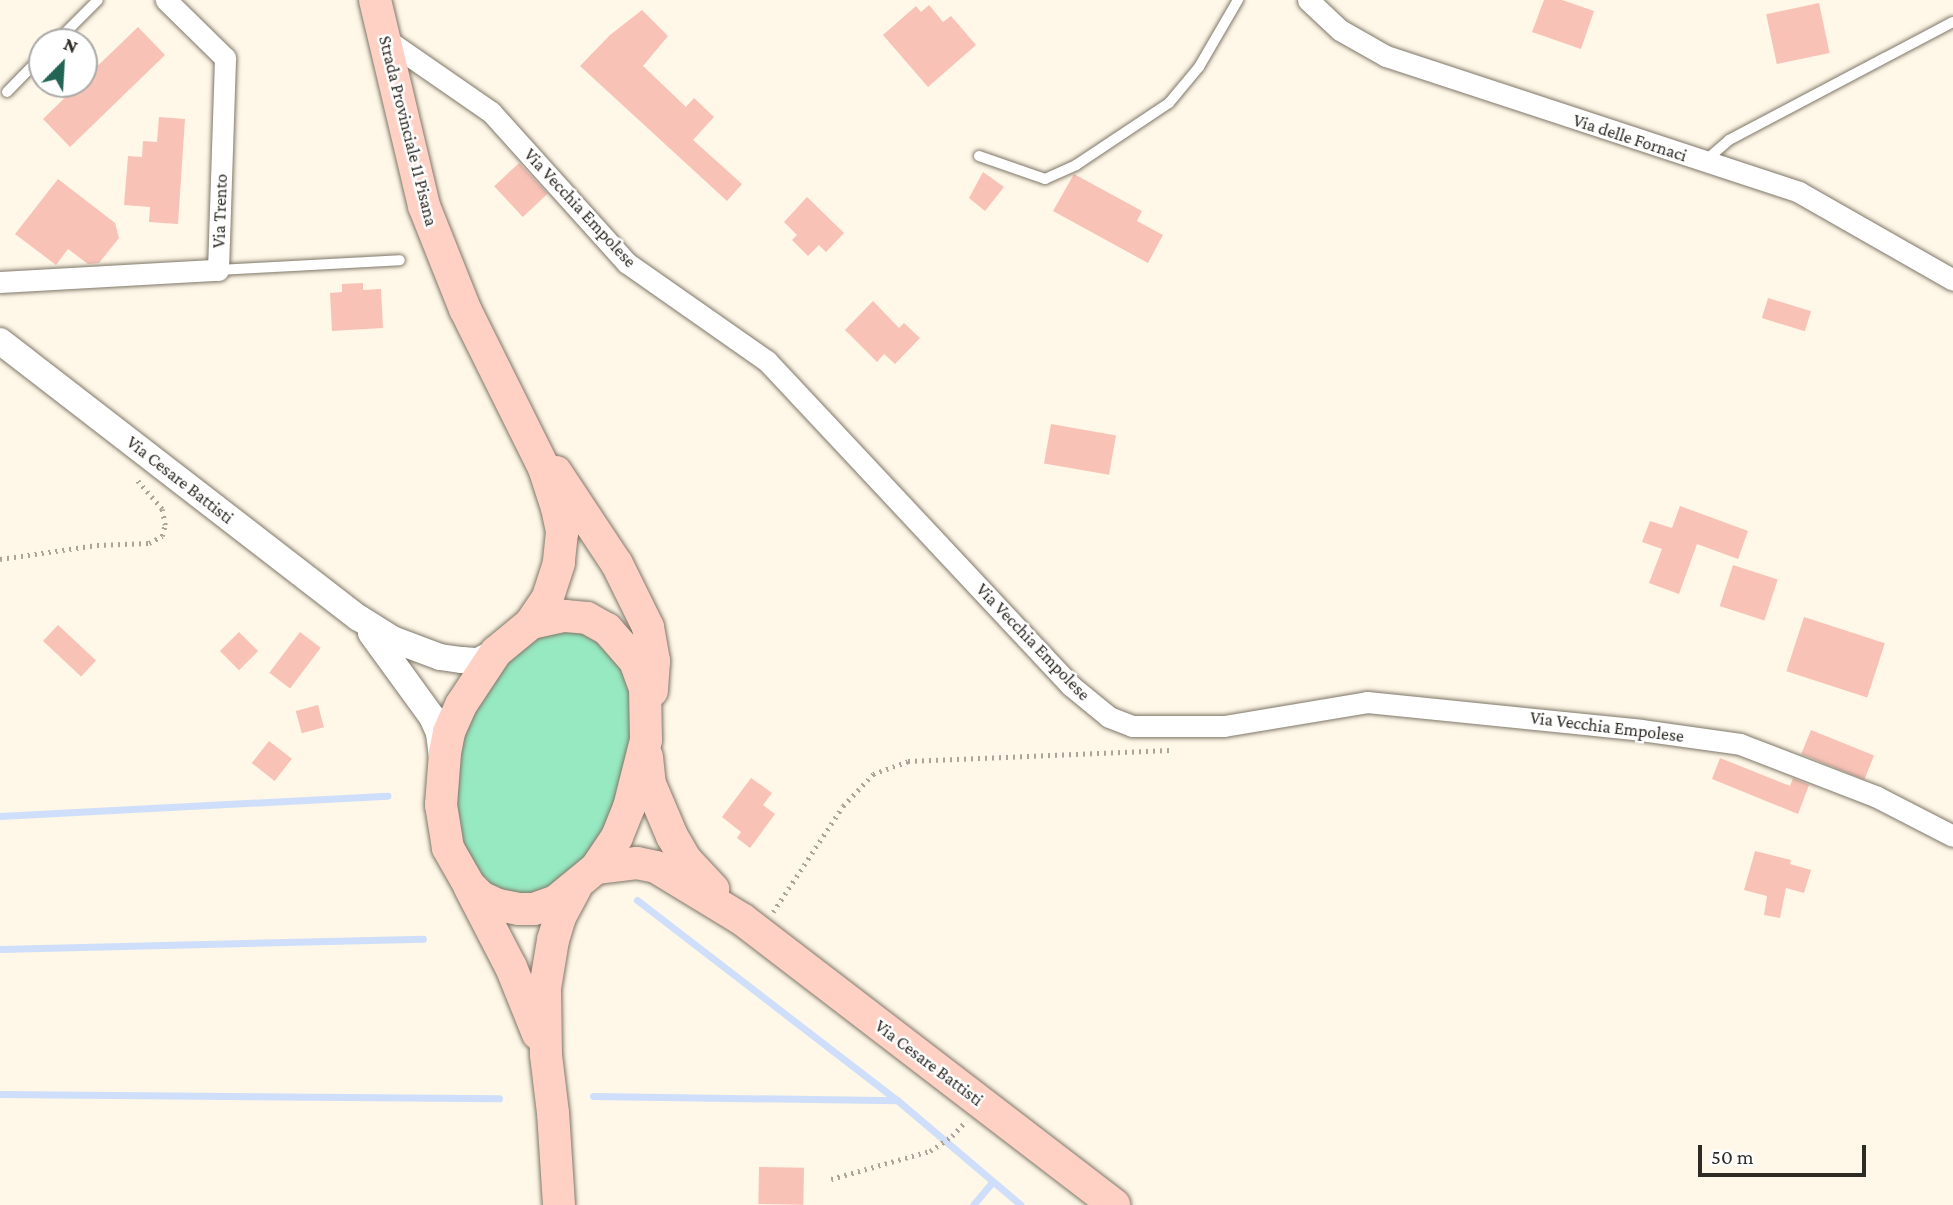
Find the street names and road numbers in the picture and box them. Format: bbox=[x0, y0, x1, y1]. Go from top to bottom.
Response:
street label: Strada Provinciale 11 Pisana bbox=[374, 33, 442, 229]
street label: Via delle Fornaci bbox=[1570, 109, 1690, 167]
street label: Via Vecchia Empolese bbox=[519, 144, 641, 272]
street label: Via Trento bbox=[208, 173, 232, 249]
street label: Via Cesare Battisti bbox=[122, 431, 238, 529]
street label: Via Vecchia Empolese bbox=[971, 579, 1095, 705]
street label: Via Vecchia Empolese bbox=[1529, 707, 1685, 747]
street label: Via Cesare Battisti bbox=[871, 1015, 987, 1111]

